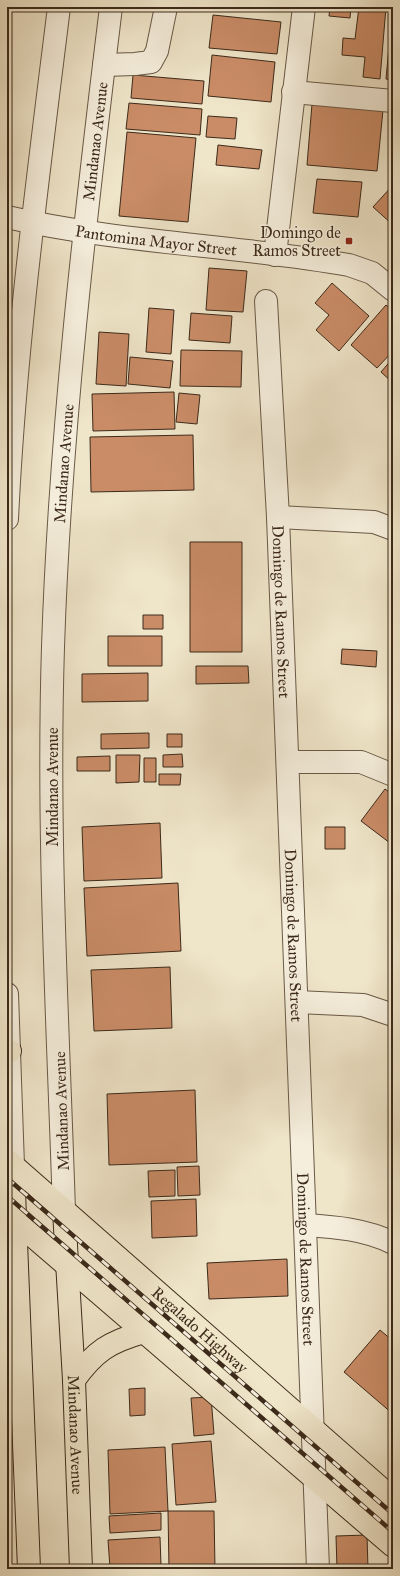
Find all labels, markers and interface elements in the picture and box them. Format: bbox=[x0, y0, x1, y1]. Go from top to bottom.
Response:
street label: Mindanao Avenue bbox=[79, 80, 112, 202]
street label: Pantomina Mayor Street bbox=[74, 221, 238, 260]
place label: Domingo de Ramos Street bbox=[252, 223, 341, 260]
marker: Domingo de Ramos Street bbox=[344, 236, 354, 246]
street label: Mindanao Avenue bbox=[50, 403, 78, 524]
street label: Domingo de Ramos Street bbox=[268, 525, 294, 699]
street label: Mindanao Avenue bbox=[43, 727, 62, 847]
street label: Domingo de Ramos Street bbox=[281, 848, 306, 1023]
street label: Mindanao Avenue bbox=[50, 1051, 73, 1171]
street label: Domingo de Ramos Street bbox=[293, 1172, 319, 1346]
street label: Regalado Highway bbox=[148, 1283, 252, 1378]
street label: Mindanao Avenue bbox=[64, 1375, 87, 1495]

